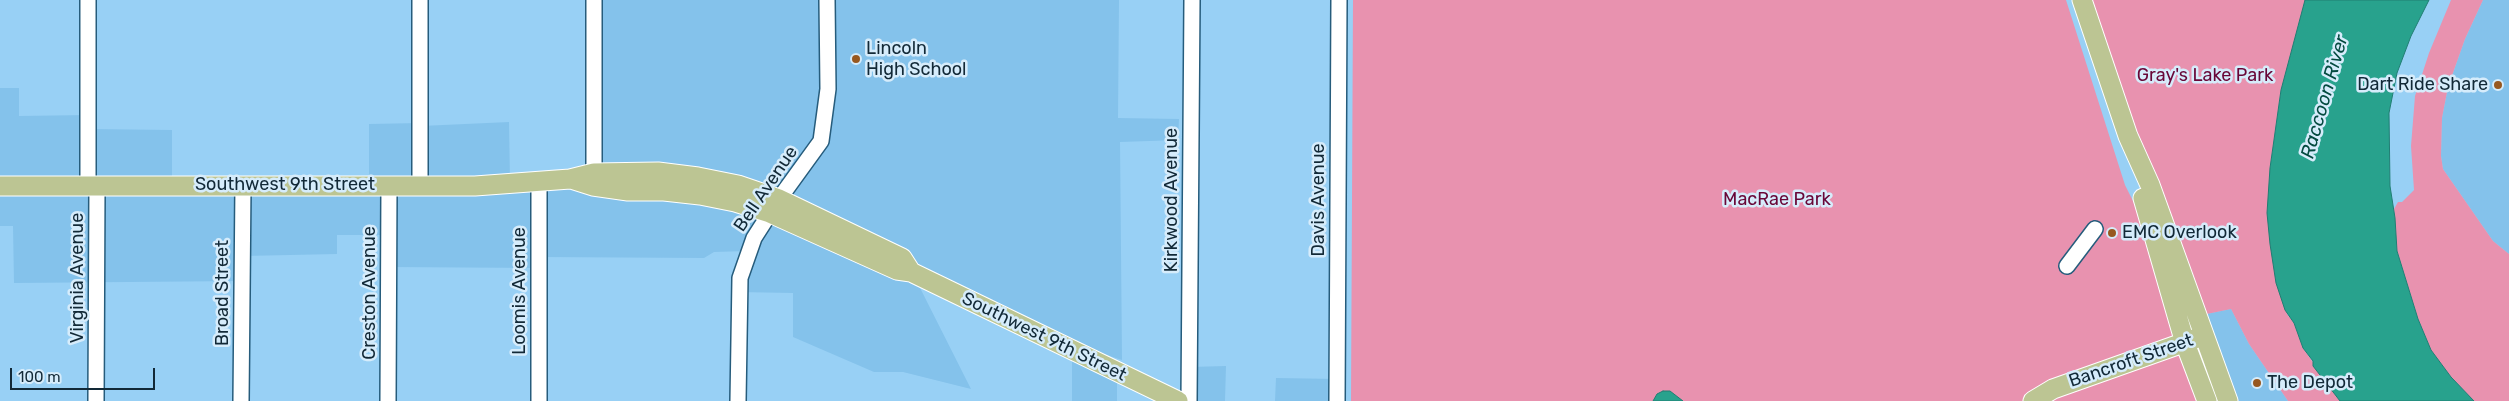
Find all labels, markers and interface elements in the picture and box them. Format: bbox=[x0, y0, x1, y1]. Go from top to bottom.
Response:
water label: Raccoon River bbox=[2296, 33, 2354, 161]
place label: Lincoln High School bbox=[866, 38, 966, 80]
marker: Lincoln High School bbox=[850, 53, 862, 65]
park label: Gray's Lake Park bbox=[2137, 65, 2273, 87]
place label: Dart Ride Share bbox=[2357, 74, 2488, 96]
marker: Dart Ride Share bbox=[2492, 79, 2504, 91]
street label: Kirkwood Avenue bbox=[1161, 128, 1183, 272]
street label: Bell Avenue bbox=[730, 142, 802, 236]
street label: Davis Avenue bbox=[1308, 143, 1330, 257]
street label: Southwest 9th Street bbox=[195, 174, 375, 196]
park label: MacRae Park bbox=[1723, 189, 1831, 211]
street label: Virginia Avenue bbox=[67, 213, 89, 343]
place label: EMC Overlook bbox=[2122, 222, 2237, 244]
street label: Creston Avenue bbox=[359, 226, 381, 360]
street label: Loomis Avenue bbox=[509, 227, 531, 355]
marker: EMC Overlook bbox=[2106, 227, 2118, 239]
street label: Broad Street bbox=[212, 240, 234, 346]
street label: Southwest 9th Street bbox=[958, 288, 1130, 386]
street label: Bancroft Street bbox=[2066, 330, 2196, 392]
scale bar bbox=[12, 358, 158, 390]
text: 100 m bbox=[18, 368, 60, 386]
place label: The Depot bbox=[2267, 372, 2353, 394]
marker: The Depot bbox=[2251, 377, 2263, 389]

